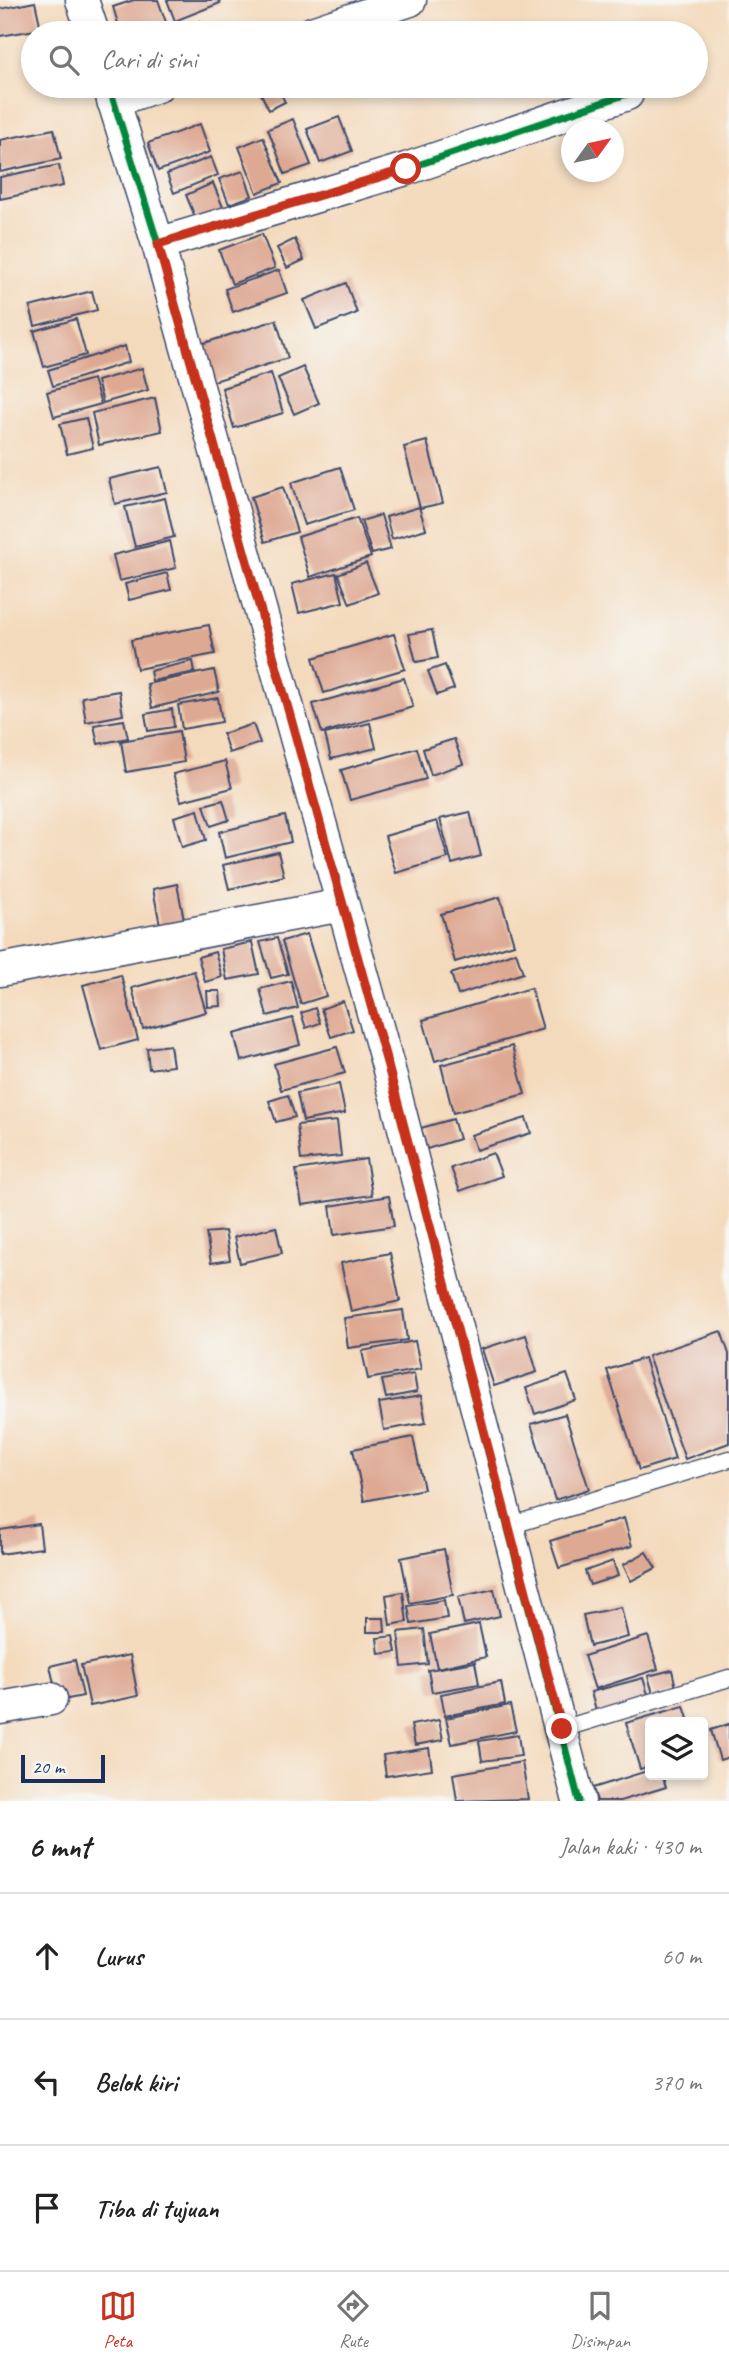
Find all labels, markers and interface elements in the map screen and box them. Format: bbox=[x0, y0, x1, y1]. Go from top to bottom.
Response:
search box bbox=[21, 21, 708, 98]
icon: search bbox=[45, 41, 83, 79]
text: Cari di sini bbox=[101, 43, 197, 76]
north arrow bbox=[561, 119, 624, 182]
route start bbox=[390, 153, 421, 184]
route end bbox=[546, 1713, 577, 1744]
map controls bbox=[645, 1717, 708, 1780]
button: layers bbox=[645, 1717, 708, 1780]
scale bar bbox=[21, 1752, 105, 1784]
text: 20 m bbox=[32, 1755, 64, 1779]
text: 6 mnt bbox=[28, 1828, 90, 1866]
text: Jalan kaki · 430 m bbox=[559, 1832, 701, 1861]
icon: ahead bbox=[28, 1937, 66, 1975]
text: Lurus bbox=[95, 1940, 143, 1973]
text: 60 m bbox=[662, 1942, 701, 1971]
icon: left bbox=[28, 2063, 66, 2101]
text: Belok kiri bbox=[95, 2066, 177, 2099]
text: 370 m bbox=[652, 2068, 701, 2097]
icon: arrive bbox=[28, 2189, 66, 2227]
text: Tiba di tujuan bbox=[95, 2192, 219, 2225]
tab: Peta bbox=[99, 2287, 137, 2353]
tab: Rute bbox=[334, 2287, 372, 2353]
tab: Disimpan bbox=[570, 2287, 630, 2353]

